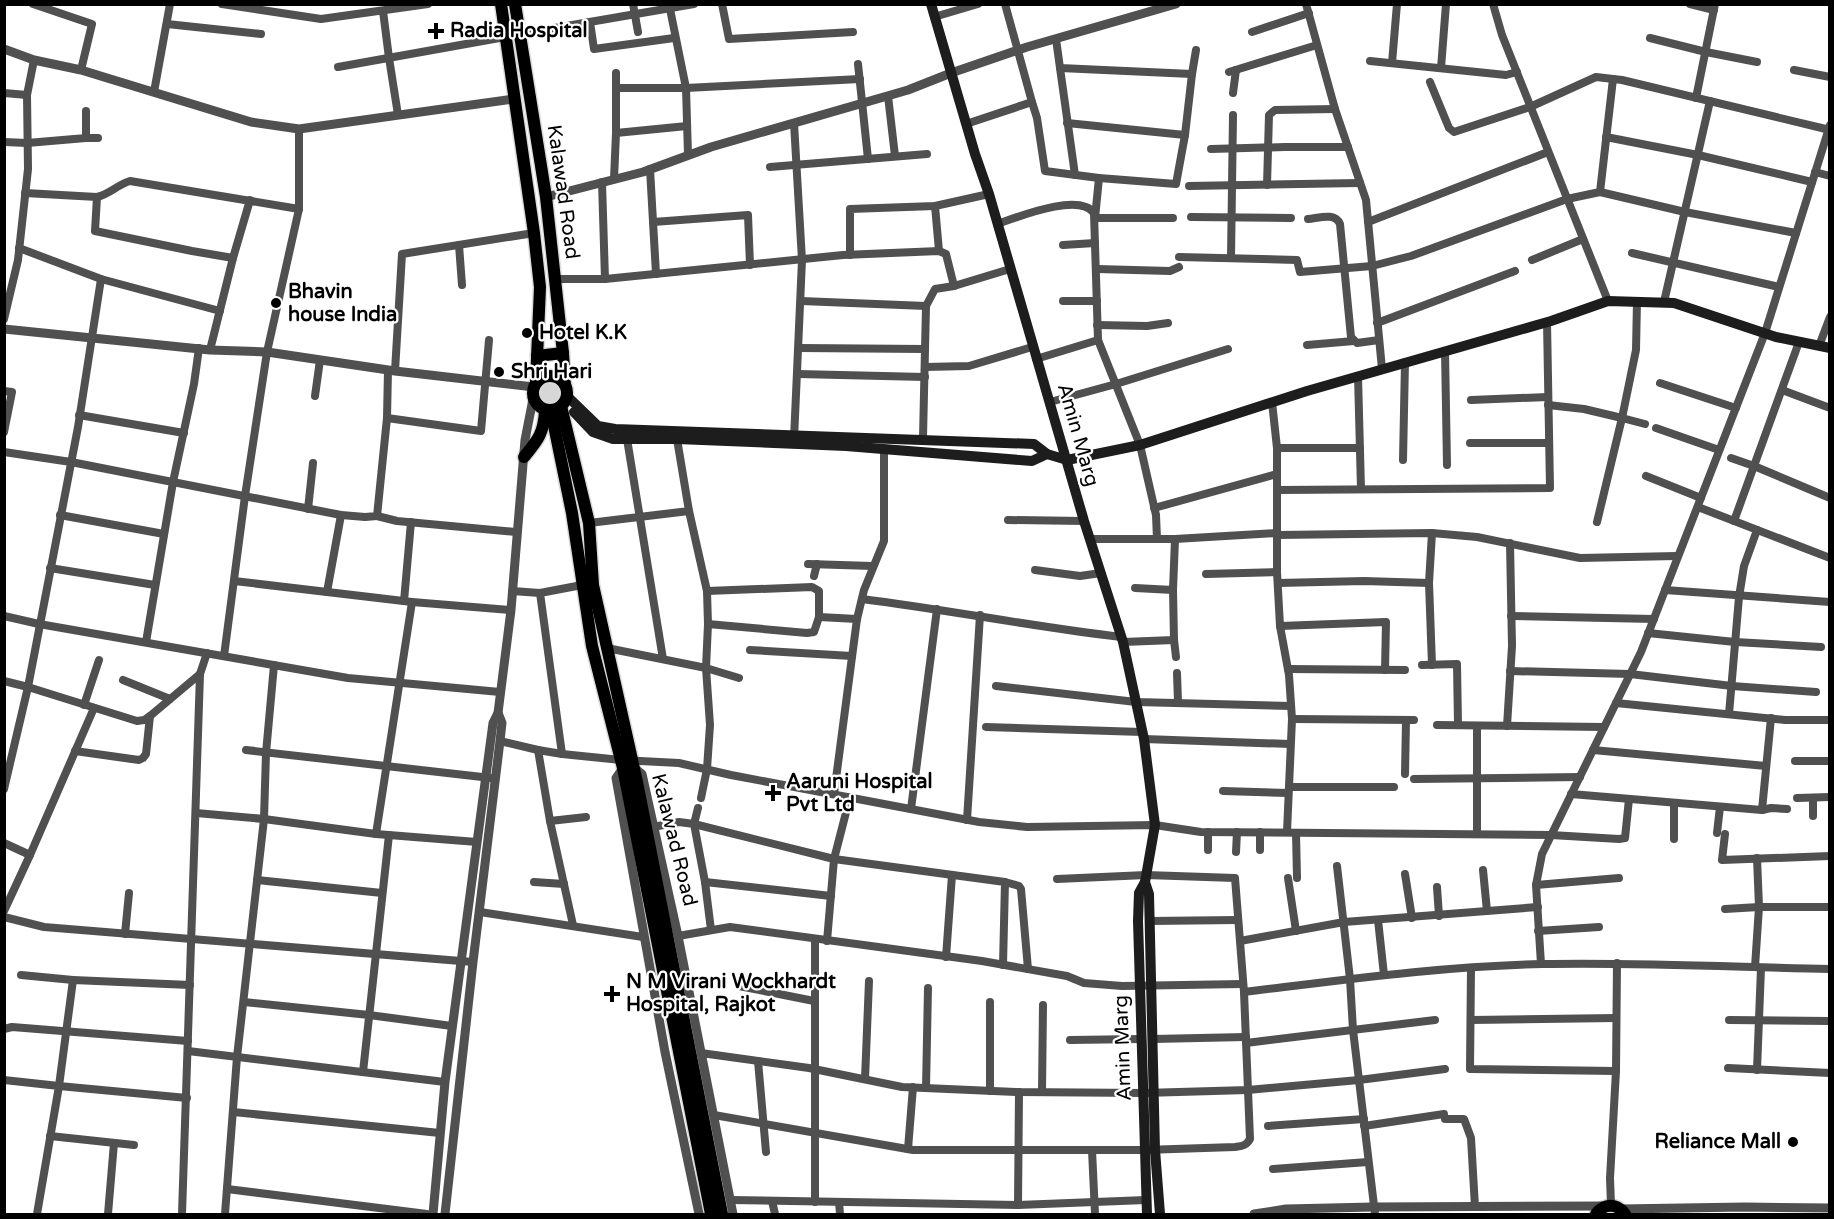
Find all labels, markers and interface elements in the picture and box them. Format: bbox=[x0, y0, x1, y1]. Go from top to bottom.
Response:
place label: Radia Hospital bbox=[450, 19, 588, 43]
marker: Radia Hospital bbox=[427, 22, 445, 40]
street label: Kalawad Road bbox=[542, 123, 584, 261]
place label: Bhavin house India bbox=[288, 280, 397, 327]
marker: Bhavin house India bbox=[269, 296, 283, 310]
place label: Hotel K.K bbox=[539, 321, 627, 345]
marker: Hotel K.K bbox=[520, 326, 534, 340]
place label: Shri Hari bbox=[511, 360, 592, 384]
marker: Shri Hari bbox=[492, 365, 506, 379]
street label: Amin Marg bbox=[1052, 381, 1104, 489]
place label: Aaruni Hospital Pvt Ltd bbox=[786, 770, 932, 817]
street label: Kalawad Road bbox=[646, 771, 702, 909]
marker: Aaruni Hospital Pvt Ltd bbox=[764, 784, 782, 802]
place label: N M Virani Wockhardt Hospital, Rajkot bbox=[626, 970, 836, 1017]
marker: N M Virani Wockhardt Hospital, Rajkot bbox=[603, 985, 621, 1003]
street label: Amin Marg bbox=[1109, 995, 1137, 1101]
place label: Reliance Mall bbox=[1654, 1130, 1781, 1154]
marker: Reliance Mall bbox=[1786, 1135, 1800, 1149]

